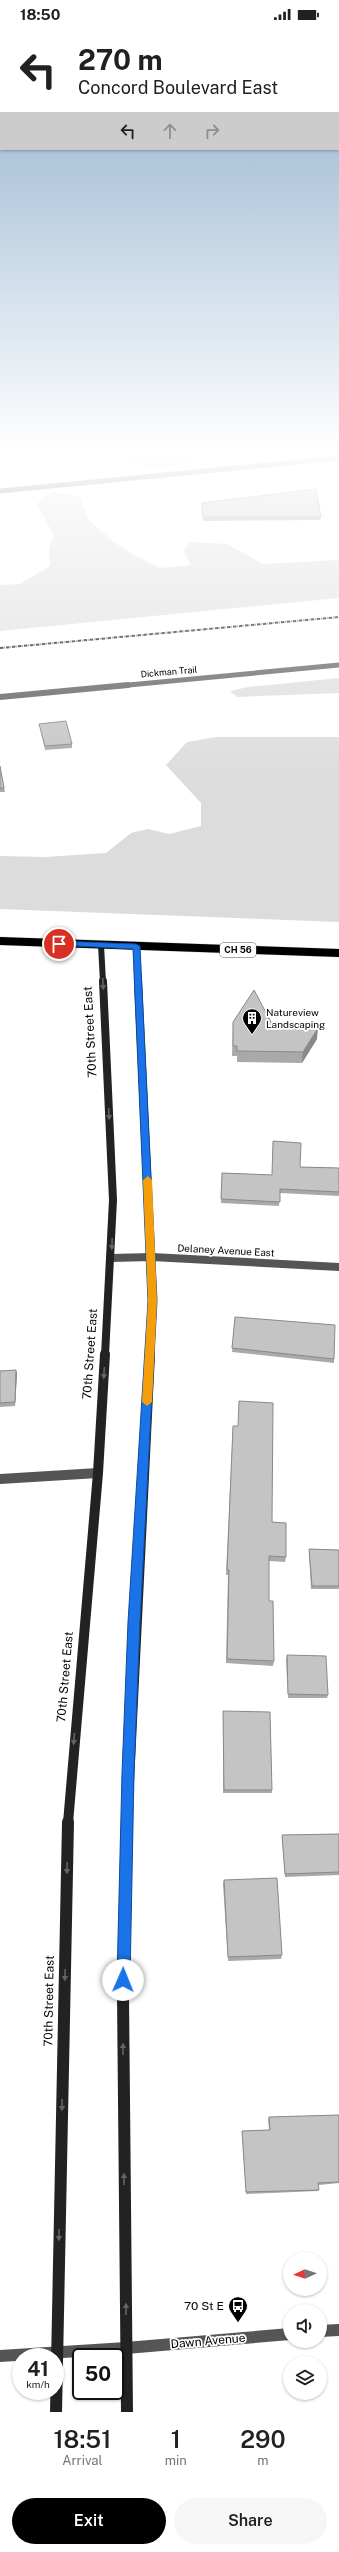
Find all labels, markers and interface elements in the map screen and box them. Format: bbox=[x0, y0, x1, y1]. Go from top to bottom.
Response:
text: 18:50 bbox=[20, 6, 60, 23]
text: 270 m bbox=[78, 43, 162, 76]
icon: left bbox=[12, 44, 64, 96]
text: Concord Boulevard East bbox=[78, 77, 278, 98]
icon: left bbox=[117, 120, 139, 142]
icon: ahead bbox=[159, 120, 181, 142]
icon: right bbox=[201, 120, 223, 142]
street label: Dickman Trail bbox=[140, 664, 198, 679]
pin bbox=[42, 927, 76, 961]
icon: arrive bbox=[48, 933, 70, 955]
road number: CH 56 bbox=[220, 943, 256, 957]
one-way arrow bbox=[99, 978, 106, 990]
street label: 70th Street East bbox=[81, 986, 99, 1078]
place label: Natureview Landscaping bbox=[266, 1006, 325, 1030]
building icon: Natureview Landscaping bbox=[241, 1007, 263, 1035]
one-way arrow bbox=[105, 1108, 112, 1120]
one-way arrow bbox=[108, 1238, 115, 1250]
street label: Delaney Avenue East bbox=[177, 1241, 275, 1259]
street label: 70th Street East bbox=[80, 1308, 100, 1400]
one-way arrow bbox=[101, 1367, 107, 1380]
street label: 70th Street East bbox=[54, 1631, 76, 1723]
one-way arrow bbox=[71, 1733, 78, 1745]
one-way arrow bbox=[64, 1862, 70, 1875]
street label: 70th Street East bbox=[41, 1955, 57, 2047]
position arrow bbox=[102, 1959, 144, 2001]
one-way arrow bbox=[61, 1969, 68, 1981]
one-way arrow bbox=[120, 2042, 126, 2055]
one-way arrow bbox=[58, 2099, 65, 2111]
one-way arrow bbox=[121, 2173, 128, 2185]
one-way arrow bbox=[55, 2229, 62, 2241]
north arrow bbox=[283, 2252, 327, 2296]
map controls bbox=[283, 2252, 327, 2400]
bus stop icon: 70 St E bbox=[227, 2295, 249, 2323]
place label: 70 St E bbox=[184, 2299, 224, 2313]
one-way arrow bbox=[122, 2303, 129, 2315]
button: sound bbox=[283, 2304, 327, 2348]
street label: Dawn Avenue bbox=[170, 2331, 246, 2351]
speed limit sign: 50 bbox=[72, 2348, 124, 2400]
button: layers bbox=[283, 2356, 327, 2400]
text: 41 bbox=[27, 2357, 49, 2381]
text: km/h bbox=[26, 2378, 50, 2390]
text: 18:51 bbox=[53, 2425, 111, 2453]
text: 1 bbox=[171, 2425, 181, 2453]
text: 290 bbox=[240, 2425, 286, 2453]
text: Arrival bbox=[62, 2453, 102, 2468]
text: min bbox=[165, 2453, 187, 2468]
text: m bbox=[257, 2453, 269, 2468]
button: Exit bbox=[12, 2498, 166, 2544]
button: Share bbox=[174, 2498, 327, 2544]

